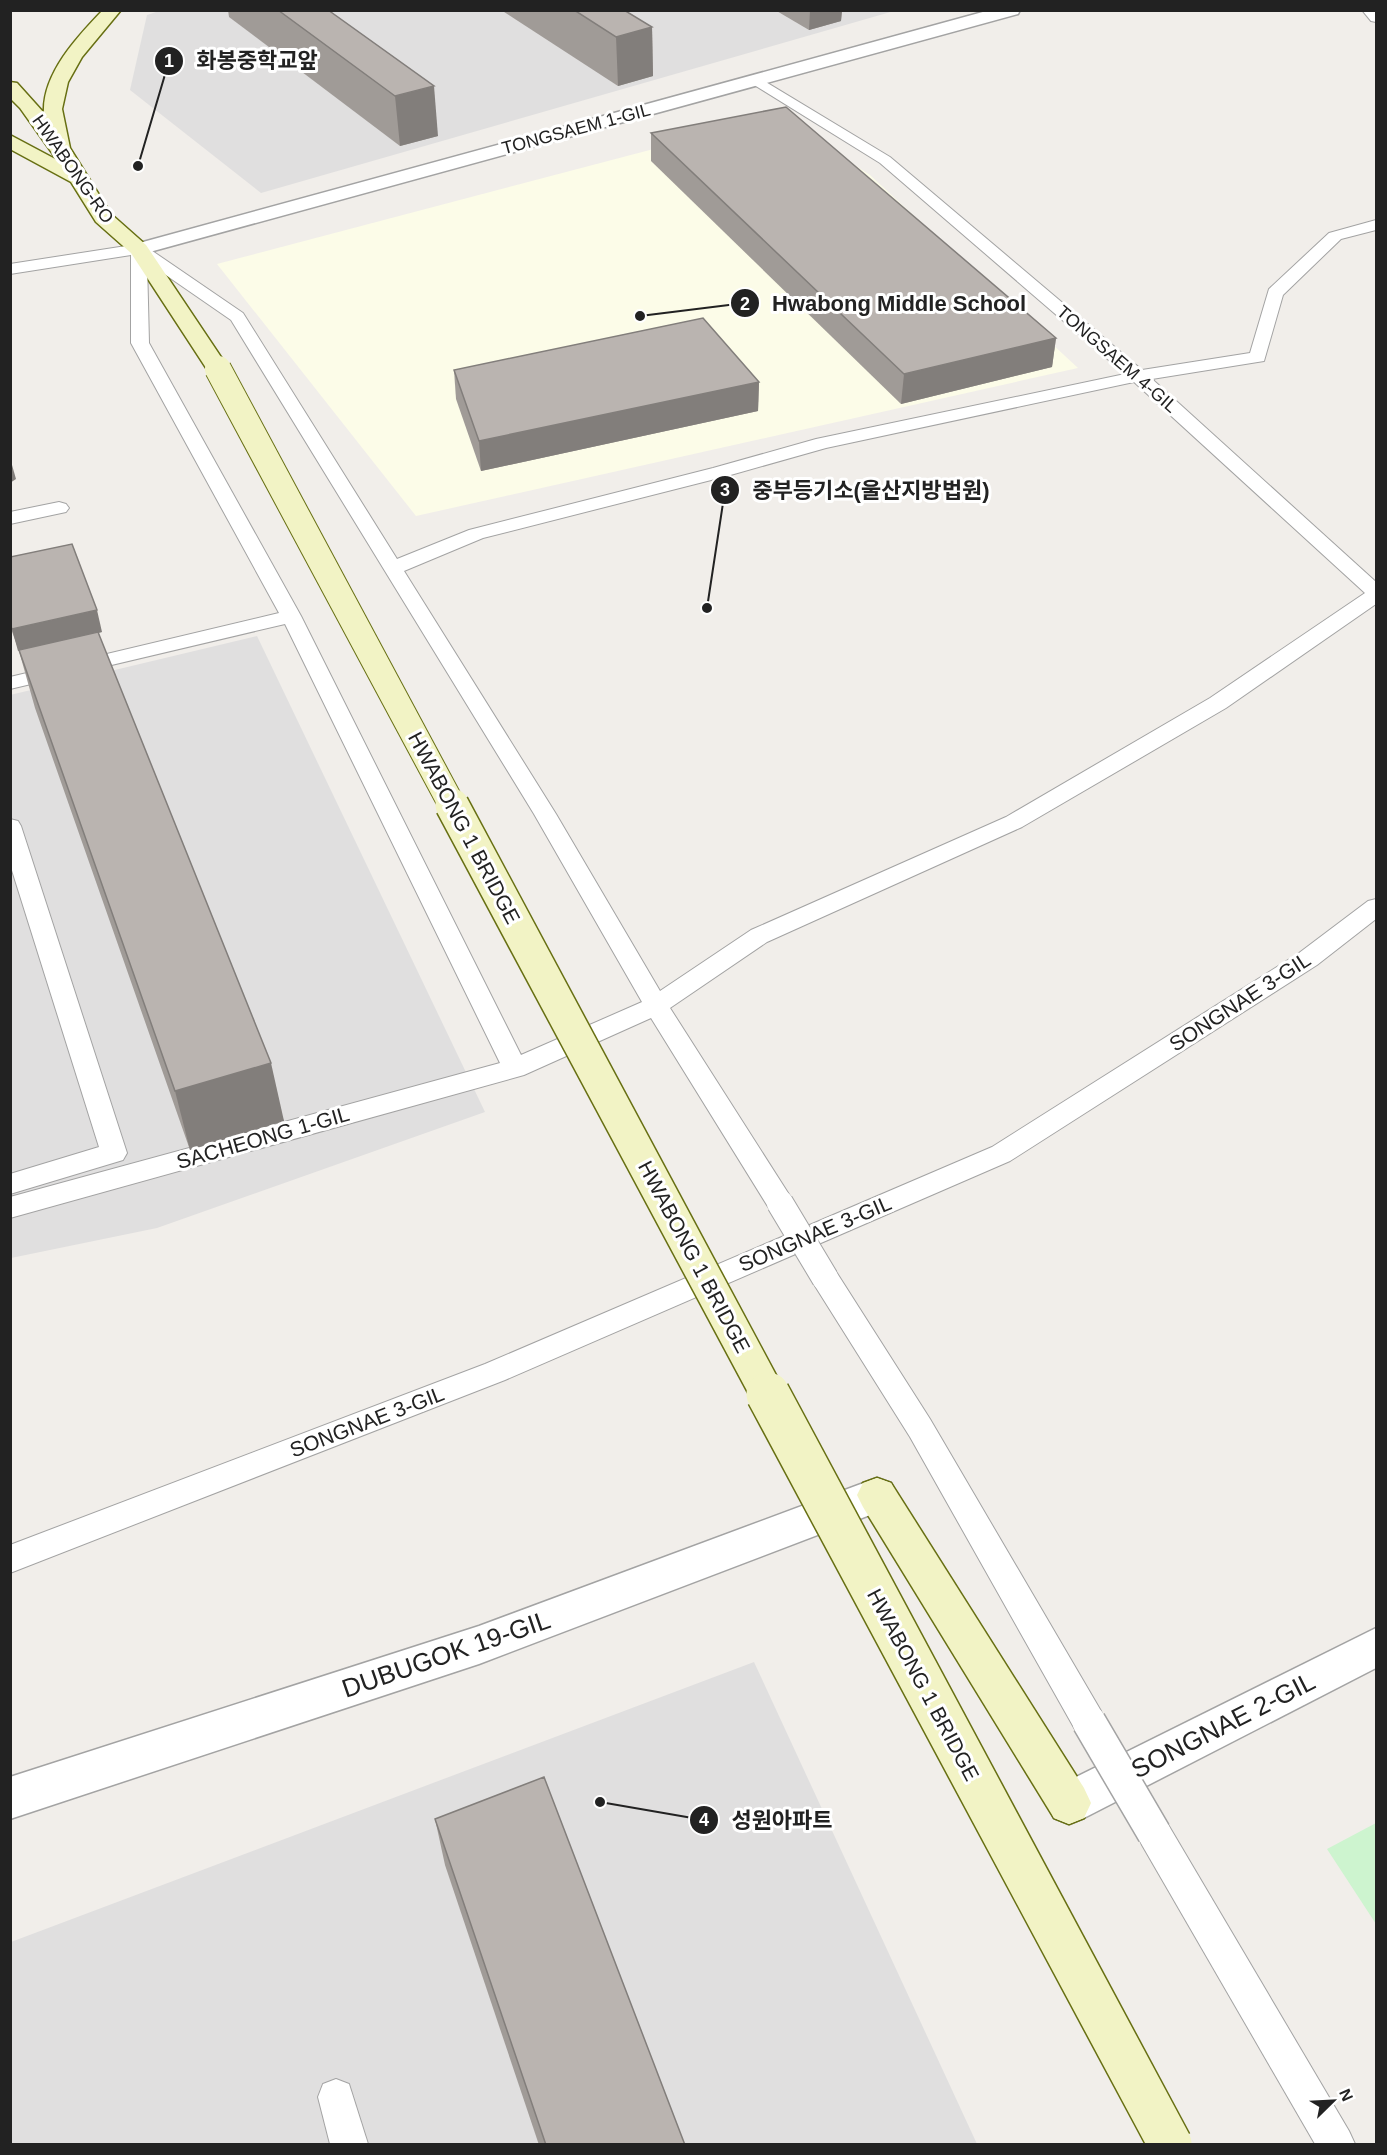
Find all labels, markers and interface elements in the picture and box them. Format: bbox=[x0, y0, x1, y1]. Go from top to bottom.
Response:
callout: 화봉중학교앞 bbox=[154, 41, 330, 81]
text: 화봉중학교앞 bbox=[196, 48, 318, 73]
text: 1 bbox=[164, 51, 174, 71]
street label: TONGSAEM 1-GIL bbox=[500, 100, 652, 158]
street label: HWABONG-RO bbox=[28, 111, 118, 227]
callout: Hwabong Middle School bbox=[730, 283, 1038, 323]
text: Hwabong Middle School bbox=[772, 291, 1026, 316]
text: 2 bbox=[740, 294, 750, 314]
street label: TONGSAEM 4-GIL bbox=[1053, 301, 1181, 417]
callout: 중부등기소(울산지방법원) bbox=[710, 470, 1002, 510]
text: 중부등기소(울산지방법원) bbox=[752, 478, 990, 503]
text: 3 bbox=[720, 480, 730, 500]
street label: HWABONG 1 BRIDGE bbox=[404, 728, 525, 928]
street label: SONGNAE 3-GIL bbox=[1165, 947, 1315, 1056]
street label: SACHEONG 1-GIL bbox=[174, 1102, 352, 1173]
street label: HWABONG 1 BRIDGE bbox=[634, 1157, 755, 1357]
street label: SONGNAE 3-GIL bbox=[735, 1191, 894, 1276]
street label: SONGNAE 3-GIL bbox=[286, 1382, 447, 1462]
street label: HWABONG 1 BRIDGE bbox=[863, 1585, 984, 1785]
street label: DUBUGOK 19-GIL bbox=[338, 1604, 554, 1704]
street label: SONGNAE 2-GIL bbox=[1126, 1666, 1320, 1784]
callout: 성원아파트 bbox=[689, 1800, 845, 1840]
text: 성원아파트 bbox=[731, 1808, 833, 1833]
text: 4 bbox=[699, 1810, 709, 1830]
north arrow bbox=[1303, 2071, 1363, 2131]
text: N bbox=[1336, 2086, 1356, 2104]

